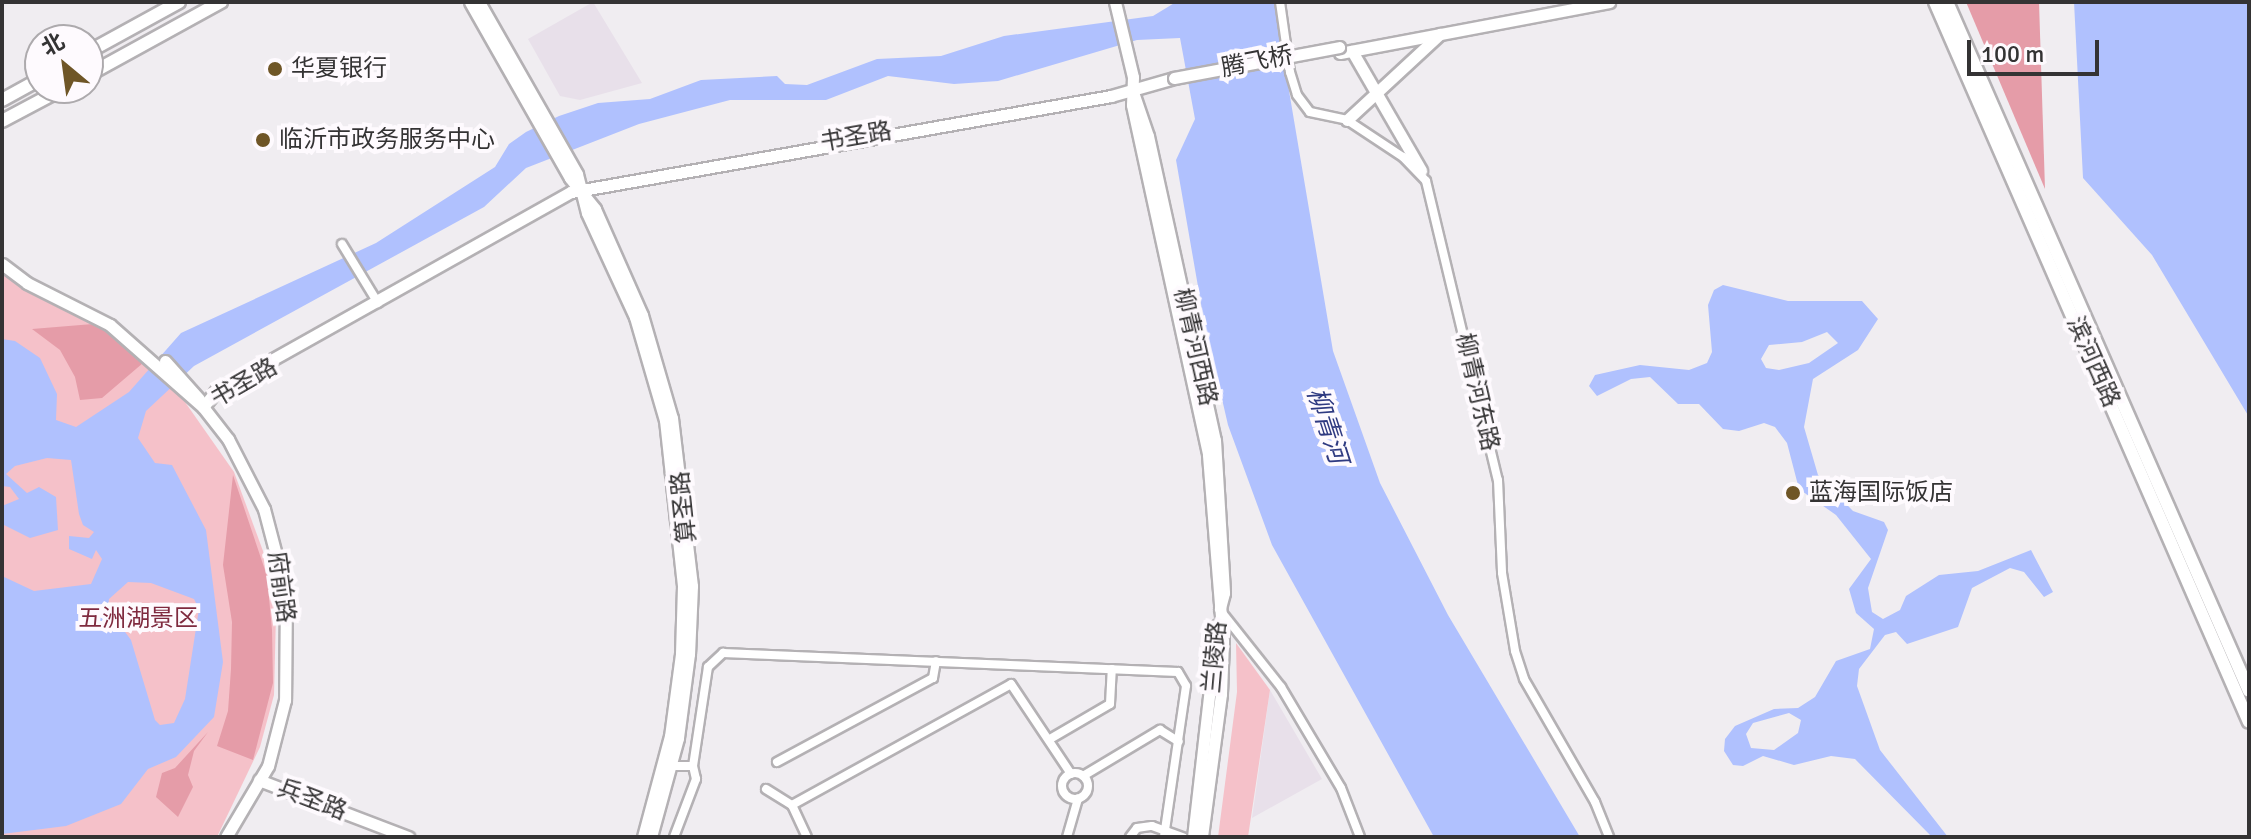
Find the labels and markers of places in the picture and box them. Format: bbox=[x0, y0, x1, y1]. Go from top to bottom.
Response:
place label: 华夏银行 bbox=[291, 55, 387, 83]
marker: 华夏银行 bbox=[266, 60, 284, 78]
place label: 临沂市政务服务中心 bbox=[279, 126, 495, 154]
marker: 临沂市政务服务中心 bbox=[254, 131, 272, 149]
place label: 蓝海国际饭店 bbox=[1809, 479, 1953, 507]
marker: 蓝海国际饭店 bbox=[1784, 484, 1802, 502]

